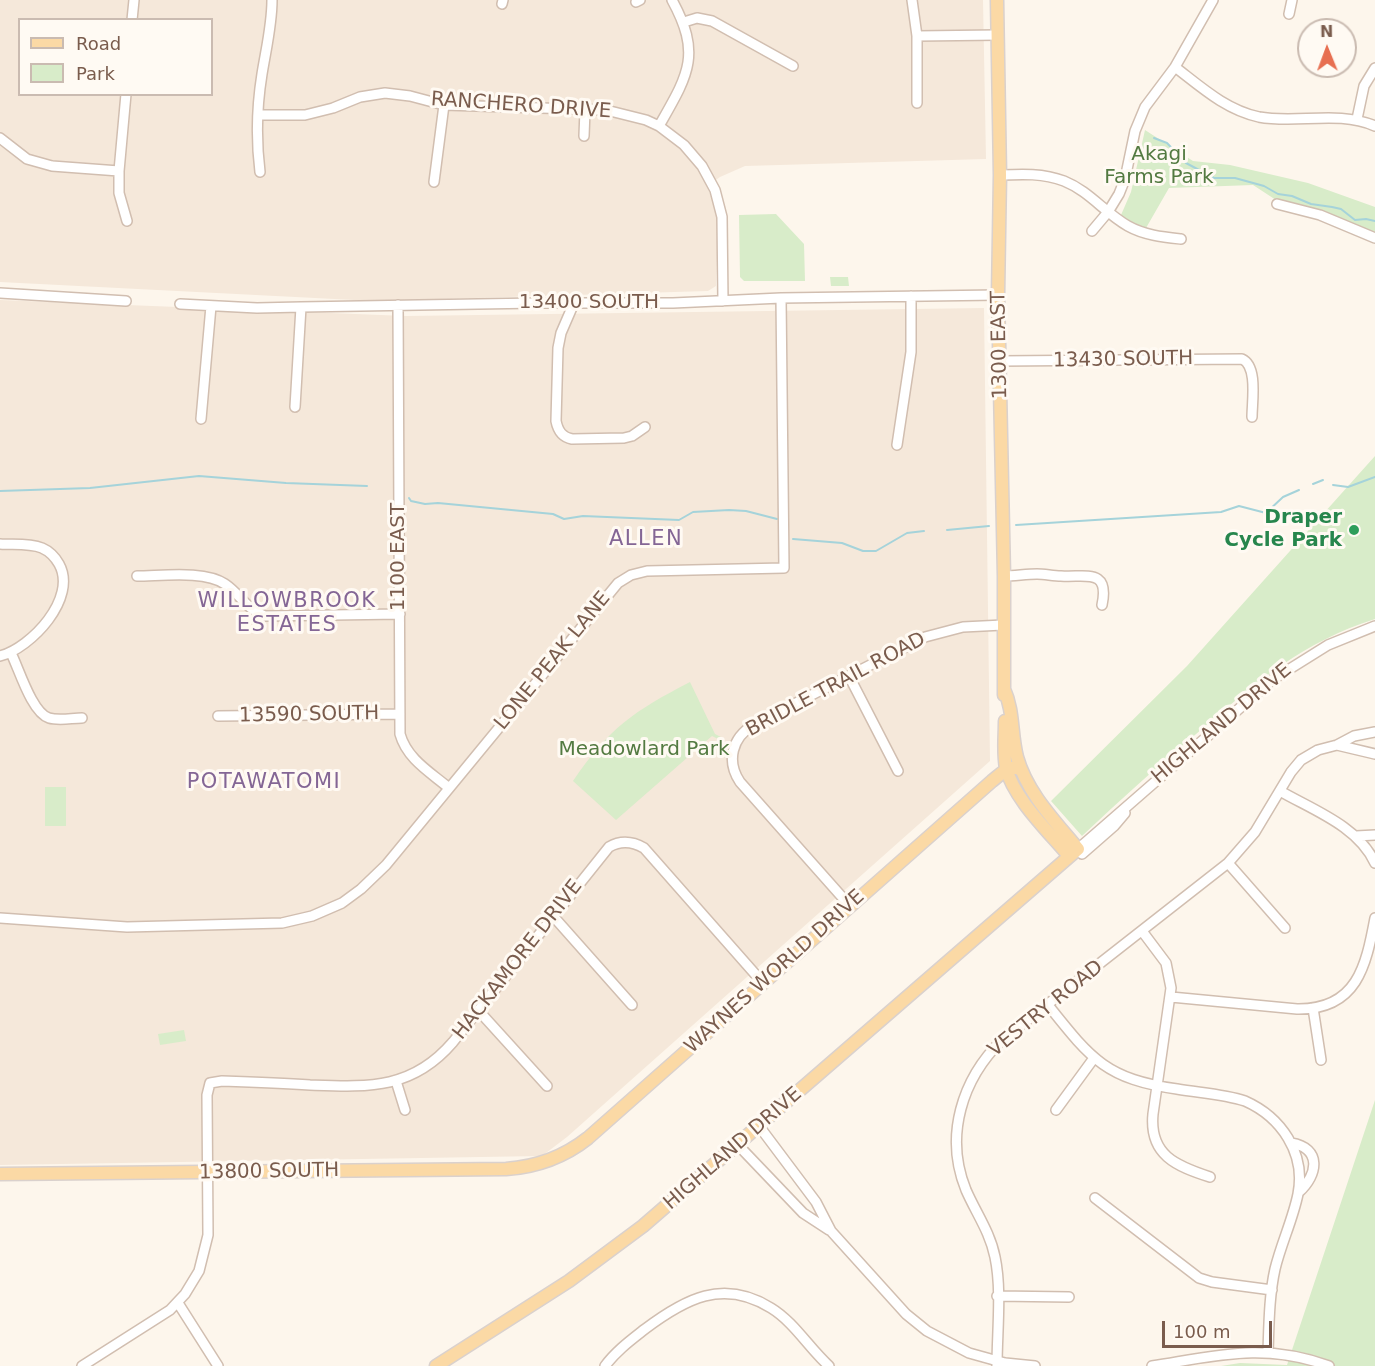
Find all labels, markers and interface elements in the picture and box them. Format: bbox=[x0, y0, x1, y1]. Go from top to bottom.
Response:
legend bbox=[18, 18, 213, 96]
north arrow bbox=[1297, 18, 1357, 78]
text: N bbox=[1320, 22, 1334, 41]
text: Road bbox=[76, 33, 121, 54]
text: Park bbox=[76, 63, 115, 84]
street label: RANCHERO DRIVE bbox=[430, 88, 612, 124]
park label: Akagi Farms Park bbox=[1104, 143, 1214, 190]
street label: 13400 SOUTH bbox=[519, 291, 659, 315]
street label: 1300 EAST bbox=[987, 291, 1013, 399]
street label: 13430 SOUTH bbox=[1053, 347, 1193, 373]
street label: 1100 EAST bbox=[387, 503, 411, 611]
place label: Draper Cycle Park bbox=[1224, 506, 1342, 553]
marker: Draper Cycle Park bbox=[1347, 523, 1361, 537]
district label: ALLEN bbox=[609, 527, 683, 553]
street label: LONE PEAK LANE bbox=[490, 587, 616, 735]
district label: WILLOWBROOK ESTATES bbox=[197, 589, 377, 639]
street label: BRIDLE TRAIL ROAD bbox=[742, 628, 930, 742]
street label: HIGHLAND DRIVE bbox=[1147, 659, 1297, 789]
street label: 13590 SOUTH bbox=[239, 702, 379, 728]
park label: Meadowlard Park bbox=[558, 738, 730, 762]
district label: POTAWATOMI bbox=[187, 770, 341, 796]
street label: HACKAMORE DRIVE bbox=[448, 875, 588, 1045]
street label: WAYNES WORLD DRIVE bbox=[680, 885, 870, 1059]
street label: VESTRY ROAD bbox=[984, 955, 1108, 1063]
street label: HIGHLAND DRIVE bbox=[659, 1083, 807, 1215]
street label: 13800 SOUTH bbox=[199, 1159, 339, 1185]
scale bar bbox=[1165, 1309, 1274, 1347]
text: 100 m bbox=[1173, 1321, 1231, 1342]

